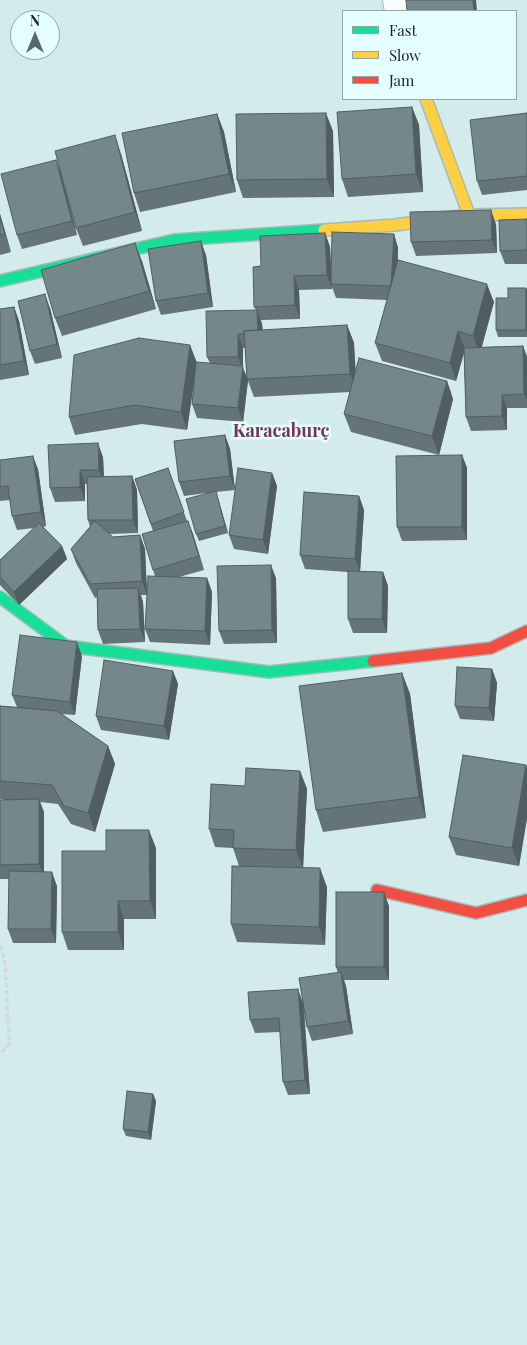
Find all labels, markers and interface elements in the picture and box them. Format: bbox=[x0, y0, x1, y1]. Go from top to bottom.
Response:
north arrow bbox=[10, 10, 60, 60]
legend bbox=[342, 10, 517, 100]
text: N bbox=[30, 11, 40, 30]
text: Fast bbox=[389, 20, 417, 40]
text: Slow bbox=[389, 45, 421, 65]
text: Jam bbox=[389, 70, 414, 90]
district label: Karacaburç bbox=[233, 420, 329, 442]

